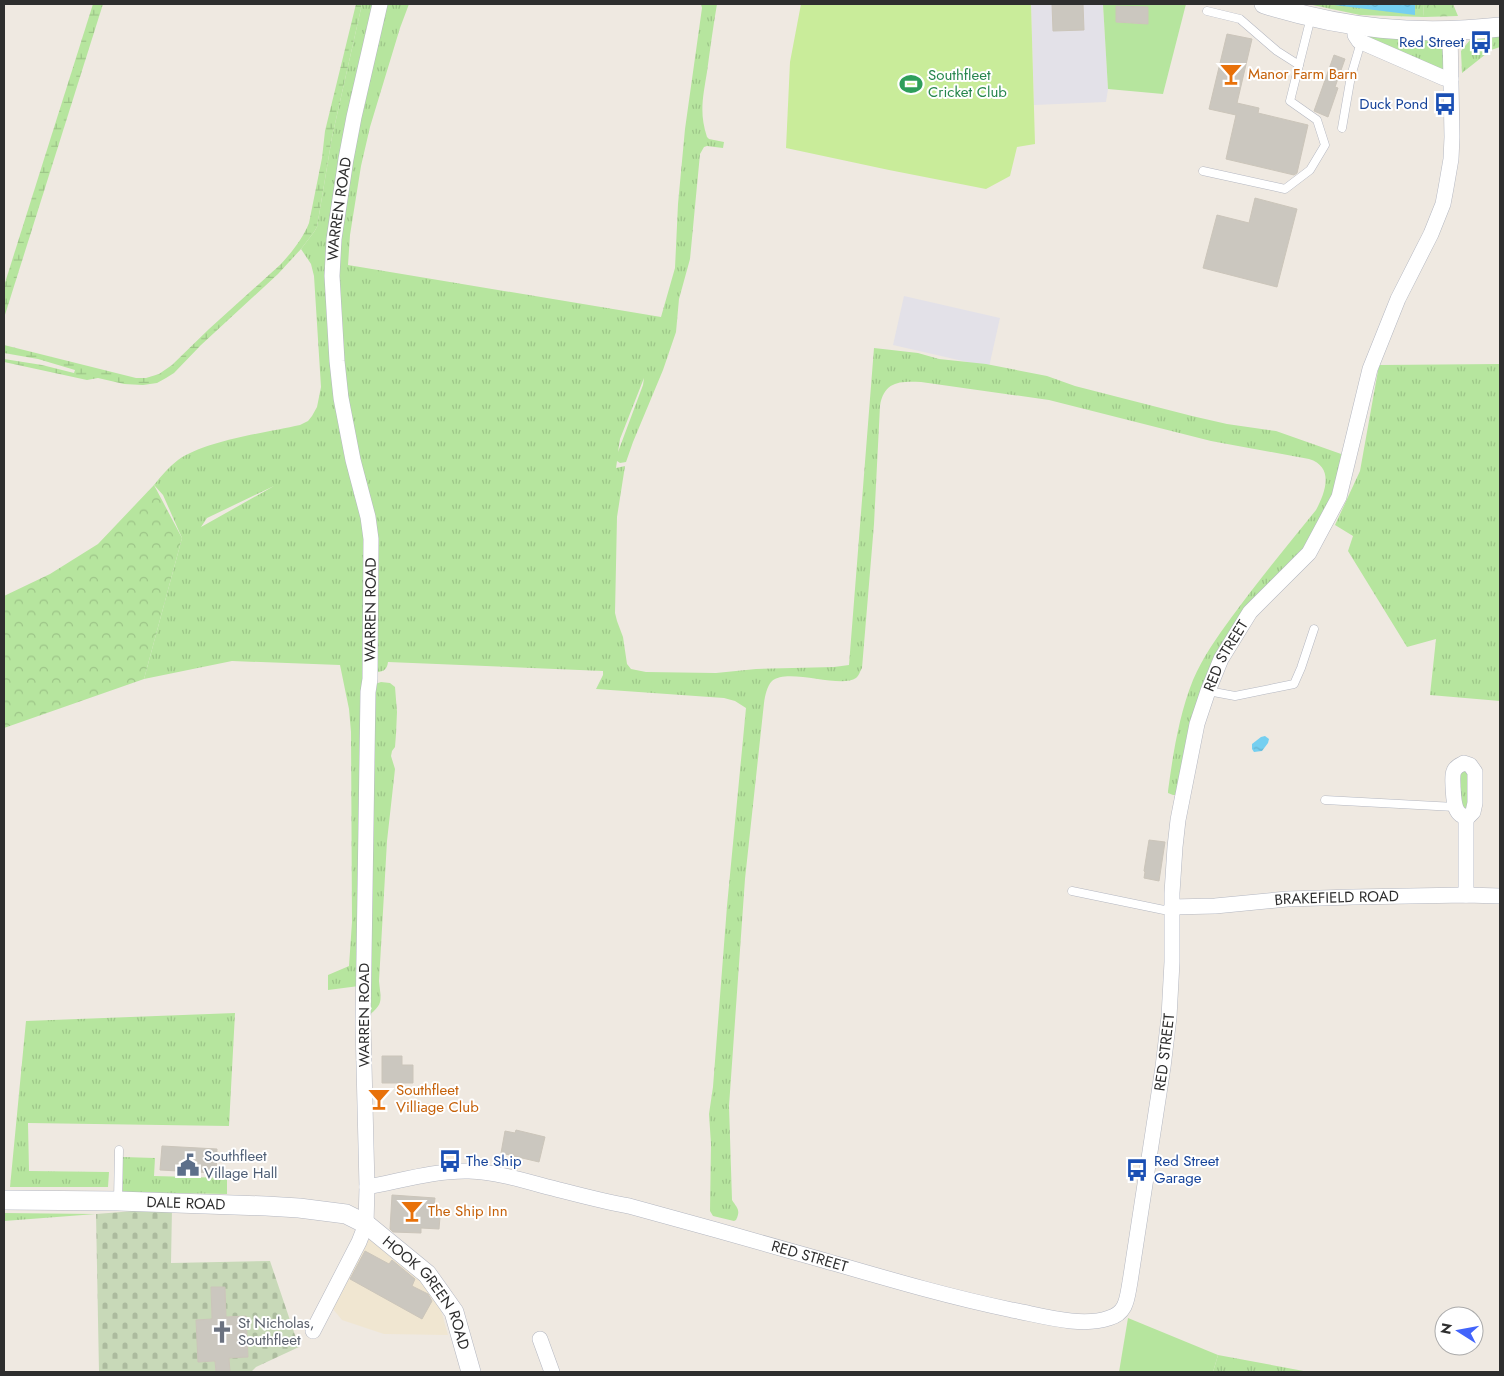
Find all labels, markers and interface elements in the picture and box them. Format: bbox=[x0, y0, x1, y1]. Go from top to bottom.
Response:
bus stop icon: Red Street bbox=[1468, 29, 1494, 55]
place label: Red Street bbox=[1399, 31, 1464, 53]
bar icon: Manor Farm Barn bbox=[1218, 61, 1244, 87]
place label: Manor Farm Barn bbox=[1248, 63, 1357, 85]
place label: Southfleet Cricket Club bbox=[928, 64, 1007, 103]
sports icon: Southfleet Cricket Club bbox=[898, 71, 924, 97]
bus stop icon: Duck Pond bbox=[1432, 91, 1458, 117]
place label: Duck Pond bbox=[1359, 93, 1428, 115]
street label: WARREN ROAD bbox=[322, 156, 357, 261]
street label: WARREN ROAD bbox=[359, 557, 382, 662]
street label: RED STREET bbox=[1198, 616, 1254, 695]
street label: BRAKEFIELD ROAD bbox=[1273, 885, 1399, 911]
street label: WARREN ROAD bbox=[353, 963, 375, 1067]
street label: RED STREET bbox=[1148, 1013, 1180, 1093]
place label: Southfleet Villiage Club bbox=[396, 1079, 479, 1118]
bar icon: Southfleet Villiage Club bbox=[366, 1086, 392, 1112]
place label: Southfleet Village Hall bbox=[204, 1145, 278, 1184]
bus stop icon: The Ship bbox=[437, 1148, 463, 1174]
place label: The Ship bbox=[466, 1150, 522, 1172]
place label: Red Street Garage bbox=[1154, 1150, 1219, 1189]
public building icon: Southfleet Village Hall bbox=[175, 1152, 201, 1178]
bus stop icon: Red Street Garage bbox=[1124, 1157, 1150, 1183]
street label: DALE ROAD bbox=[146, 1191, 226, 1216]
bar icon: The Ship Inn bbox=[399, 1198, 425, 1224]
place label: The Ship Inn bbox=[428, 1200, 508, 1222]
street label: HOOK GREEN ROAD bbox=[378, 1231, 475, 1352]
street label: RED STREET bbox=[769, 1235, 851, 1278]
north arrow bbox=[1434, 1306, 1484, 1356]
place label: St Nicholas, Southfleet bbox=[238, 1312, 314, 1351]
church icon: St Nicholas, Southfleet bbox=[209, 1319, 235, 1345]
text: N bbox=[1435, 1321, 1457, 1336]

